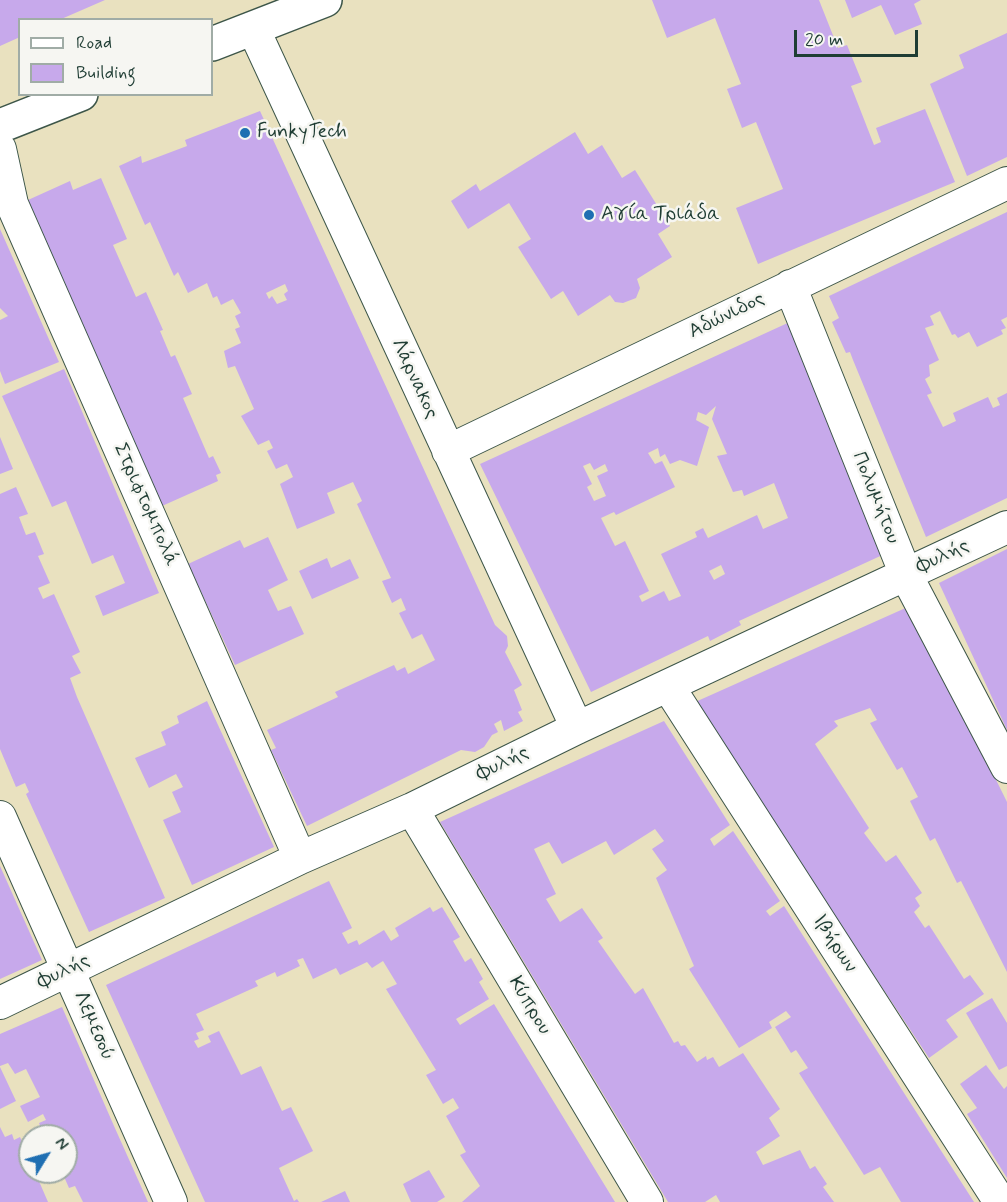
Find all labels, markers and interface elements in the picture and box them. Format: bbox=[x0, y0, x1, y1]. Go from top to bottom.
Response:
legend bbox=[18, 18, 213, 96]
scale bar bbox=[797, 18, 922, 56]
text: 20 m bbox=[805, 28, 843, 52]
text: Road bbox=[76, 31, 112, 55]
text: Building bbox=[76, 61, 136, 85]
place label: FunkyTech bbox=[257, 121, 347, 145]
marker: FunkyTech bbox=[238, 126, 252, 140]
place label: Αγία Τριάδα bbox=[601, 203, 720, 227]
marker: Αγία Τριάδα bbox=[582, 208, 596, 222]
street label: Αδώνιδος bbox=[685, 287, 769, 345]
street label: Λάρνακος bbox=[385, 335, 443, 423]
street label: Στριφτομπολά bbox=[107, 440, 183, 570]
street label: Πολυμήτου bbox=[846, 449, 904, 547]
street label: Φυλής bbox=[913, 534, 973, 580]
street label: Φυλής bbox=[473, 741, 533, 787]
street label: Ιβήρων bbox=[806, 910, 862, 978]
street label: Φυλής bbox=[34, 949, 94, 995]
street label: Κύπρου bbox=[502, 972, 556, 1040]
street label: Λεμεσού bbox=[67, 988, 119, 1064]
north arrow bbox=[18, 1124, 78, 1184]
text: N bbox=[50, 1133, 73, 1155]

